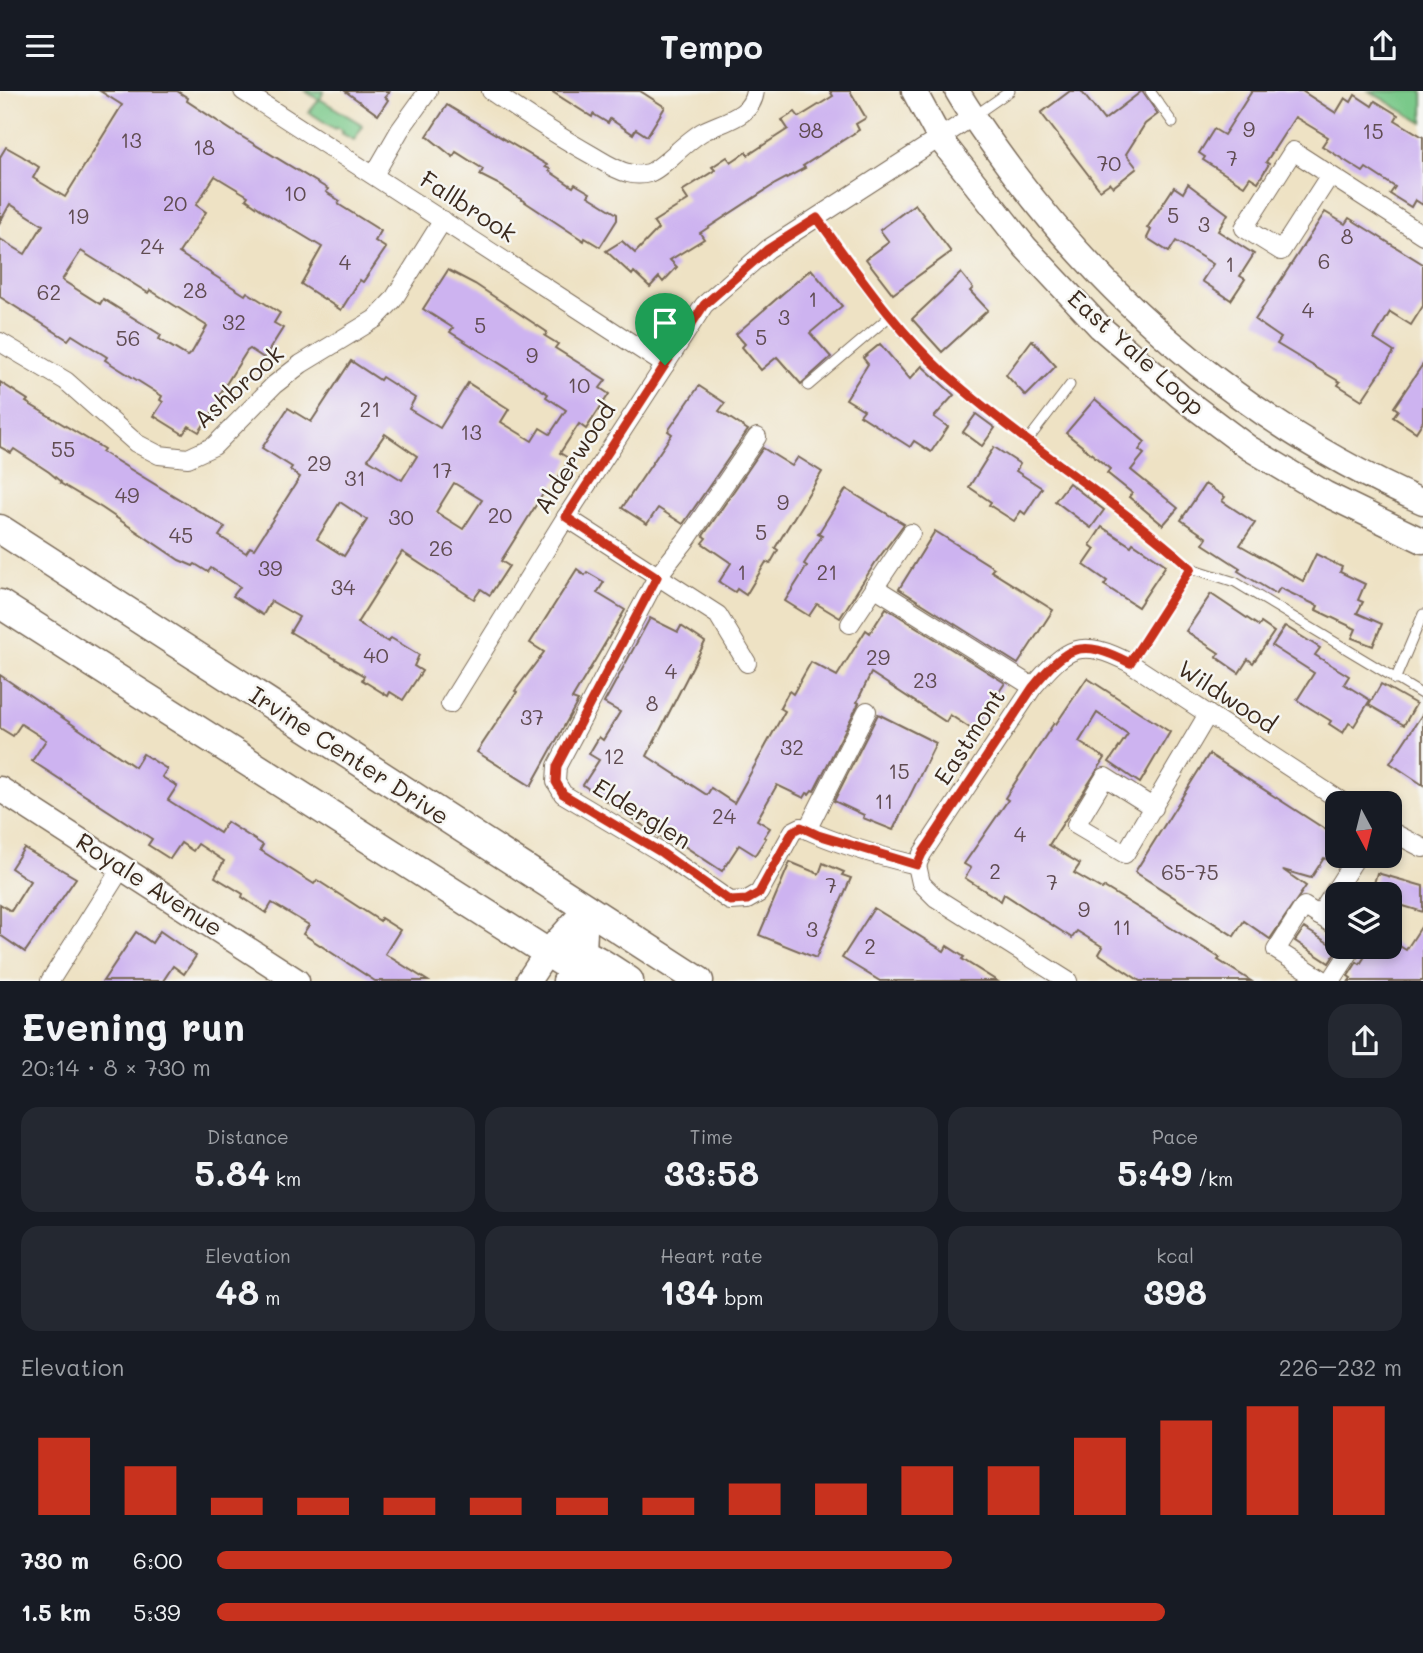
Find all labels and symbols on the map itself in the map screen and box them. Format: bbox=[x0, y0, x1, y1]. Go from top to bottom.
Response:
house number: 9 bbox=[1243, 115, 1255, 142]
house number: 98 bbox=[798, 116, 824, 143]
house number: 15 bbox=[1362, 117, 1384, 144]
house number: 13 bbox=[120, 126, 142, 153]
house number: 18 bbox=[193, 133, 215, 160]
house number: 7 bbox=[1226, 144, 1238, 171]
house number: 70 bbox=[1097, 149, 1121, 176]
street label: Fallbrook bbox=[415, 163, 523, 248]
house number: 10 bbox=[284, 179, 306, 206]
house number: 20 bbox=[163, 189, 187, 216]
house number: 5 bbox=[1167, 201, 1179, 228]
house number: 19 bbox=[67, 202, 89, 229]
house number: 3 bbox=[1198, 210, 1210, 237]
house number: 8 bbox=[1341, 222, 1353, 249]
house number: 24 bbox=[140, 232, 165, 259]
house number: 6 bbox=[1318, 247, 1330, 274]
house number: 4 bbox=[339, 248, 352, 275]
house number: 1 bbox=[1225, 250, 1235, 277]
house number: 28 bbox=[183, 276, 207, 303]
house number: 62 bbox=[37, 278, 61, 305]
street label: East Yale Loop bbox=[1062, 282, 1212, 422]
house number: 1 bbox=[808, 285, 818, 312]
pin bbox=[635, 293, 695, 365]
house number: 4 bbox=[1302, 296, 1315, 323]
house number: 3 bbox=[778, 303, 790, 330]
house number: 32 bbox=[222, 308, 246, 335]
house number: 5 bbox=[474, 311, 486, 338]
house number: 5 bbox=[755, 323, 767, 350]
house number: 56 bbox=[116, 324, 140, 351]
street label: Ashbrook bbox=[187, 337, 289, 434]
house number: 9 bbox=[526, 341, 538, 368]
house number: 10 bbox=[568, 371, 590, 398]
house number: 21 bbox=[359, 395, 381, 422]
street label: Alderwood bbox=[526, 395, 621, 519]
house number: 13 bbox=[460, 418, 482, 445]
house number: 55 bbox=[51, 435, 75, 462]
house number: 29 bbox=[307, 449, 331, 476]
house number: 17 bbox=[431, 456, 453, 483]
house number: 31 bbox=[344, 464, 366, 491]
house number: 49 bbox=[115, 481, 139, 508]
house number: 9 bbox=[777, 488, 789, 515]
house number: 20 bbox=[488, 501, 512, 528]
house number: 30 bbox=[388, 503, 414, 530]
house number: 5 bbox=[755, 518, 767, 545]
house number: 45 bbox=[169, 521, 193, 548]
house number: 26 bbox=[429, 534, 453, 561]
house number: 39 bbox=[258, 554, 282, 581]
house number: 1 bbox=[737, 558, 747, 585]
house number: 21 bbox=[816, 558, 838, 585]
house number: 34 bbox=[331, 573, 356, 600]
house number: 40 bbox=[363, 641, 389, 668]
house number: 29 bbox=[866, 643, 890, 670]
street label: Wildwood bbox=[1172, 652, 1283, 739]
house number: 4 bbox=[665, 657, 678, 684]
house number: 23 bbox=[913, 666, 937, 693]
street label: Irvine Center Drive bbox=[244, 678, 456, 831]
street label: Eastmont bbox=[926, 682, 1011, 790]
house number: 8 bbox=[646, 689, 658, 716]
house number: 37 bbox=[520, 703, 544, 730]
house number: 32 bbox=[780, 733, 804, 760]
house number: 12 bbox=[603, 742, 625, 769]
house number: 15 bbox=[888, 757, 910, 784]
street label: Elderglen bbox=[588, 770, 698, 855]
house number: 11 bbox=[875, 787, 893, 814]
north arrow bbox=[1325, 791, 1402, 868]
house number: 24 bbox=[712, 802, 737, 829]
house number: 4 bbox=[1014, 820, 1027, 847]
street label: Royale Avenue bbox=[71, 825, 229, 943]
house number: 2 bbox=[989, 857, 1001, 884]
house number: 65-75 bbox=[1161, 858, 1219, 885]
house number: 7 bbox=[1046, 868, 1058, 895]
house number: 7 bbox=[825, 871, 837, 898]
house number: 9 bbox=[1078, 895, 1090, 922]
house number: 11 bbox=[1113, 913, 1131, 940]
house number: 3 bbox=[806, 915, 818, 942]
house number: 2 bbox=[864, 932, 876, 959]

